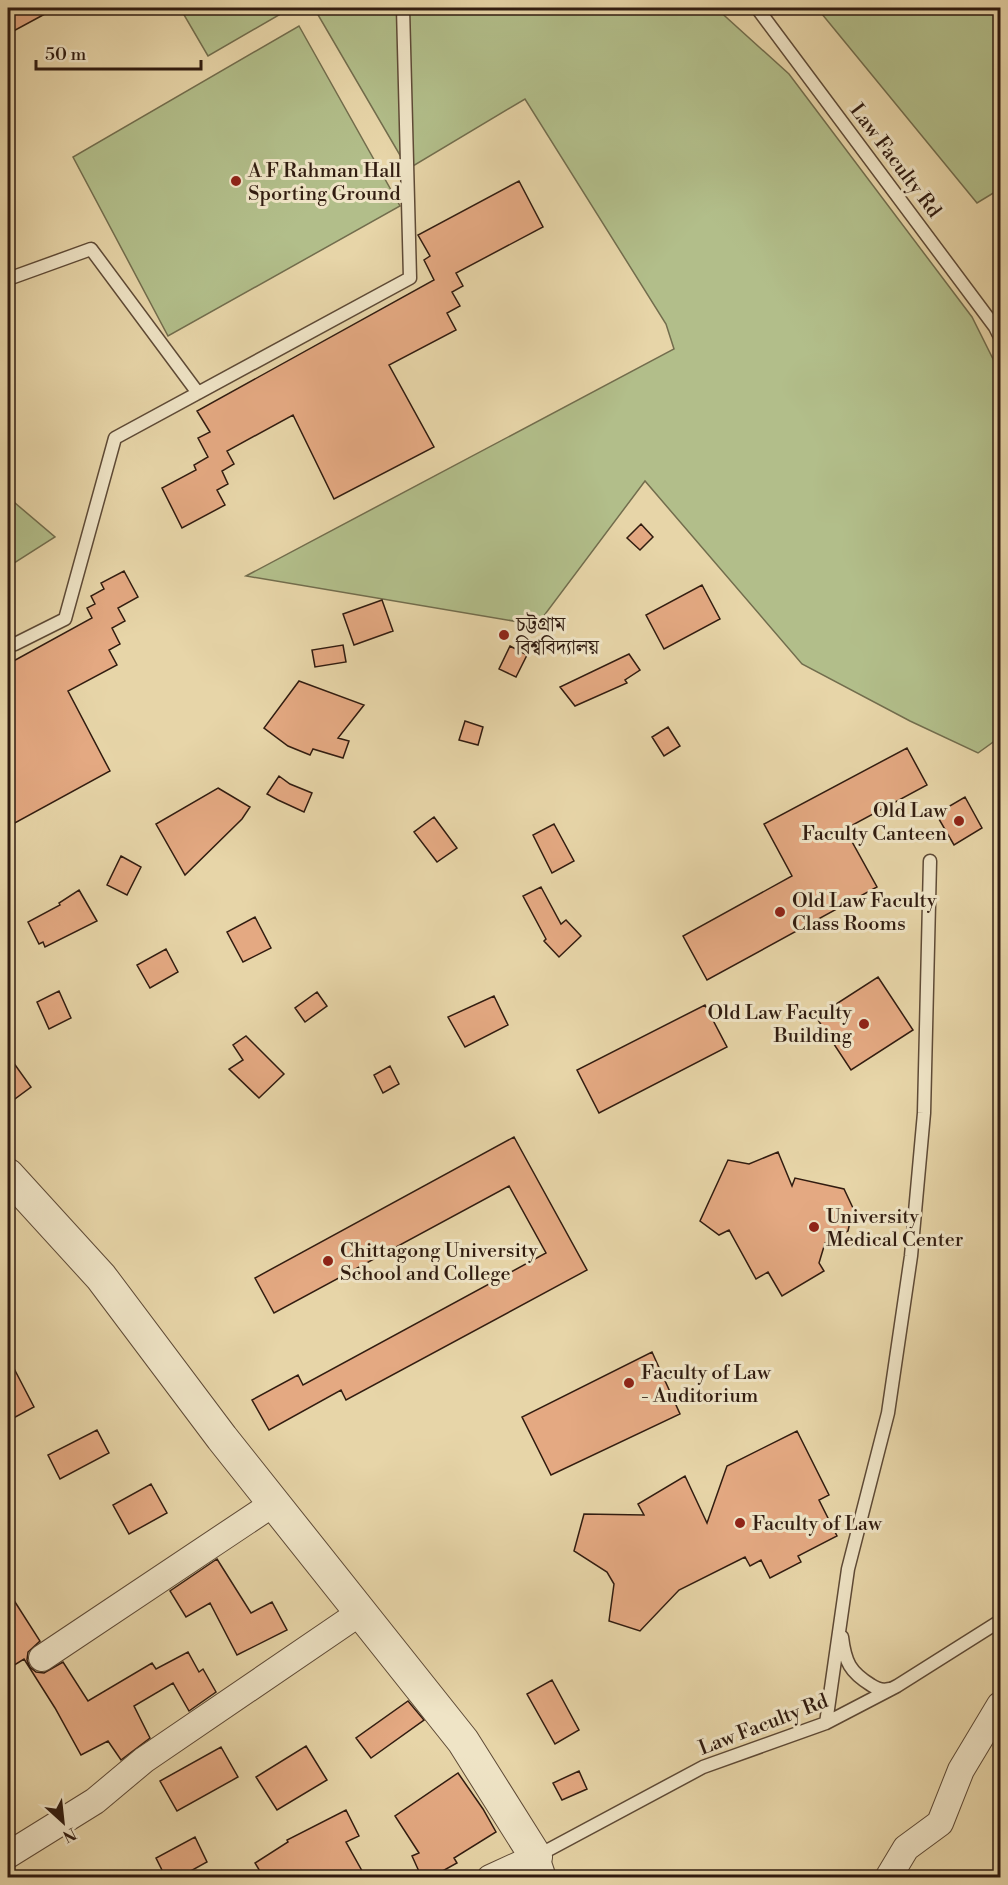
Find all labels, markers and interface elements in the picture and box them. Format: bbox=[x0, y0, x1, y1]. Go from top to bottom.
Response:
scale bar bbox=[36, 33, 201, 71]
text: 50 m bbox=[45, 43, 87, 66]
street label: Law Faculty Rd bbox=[844, 99, 946, 223]
place label: A F Rahman Hall Sporting Ground bbox=[247, 159, 401, 207]
marker: A F Rahman Hall Sporting Ground bbox=[229, 174, 243, 188]
place label: চট্টগ্রাম বিশ্ববিদ্যালয় bbox=[515, 612, 600, 661]
marker: চট্টগ্রাম বিশ্ববিদ্যালয় bbox=[497, 628, 511, 642]
place label: Old Law Faculty Canteen bbox=[802, 799, 948, 847]
marker: Old Law Faculty Canteen bbox=[952, 814, 966, 828]
place label: Old Law Faculty Class Rooms bbox=[792, 889, 937, 937]
marker: Old Law Faculty Class Rooms bbox=[773, 905, 787, 919]
place label: Old Law Faculty Building bbox=[708, 1001, 853, 1049]
marker: Old Law Faculty Building bbox=[857, 1017, 871, 1031]
place label: University Medical Center bbox=[826, 1205, 964, 1253]
marker: University Medical Center bbox=[807, 1220, 821, 1234]
place label: Chittagong University School and College bbox=[340, 1239, 538, 1287]
marker: Chittagong University School and College bbox=[321, 1254, 335, 1268]
place label: Faculty of Law - Auditorium bbox=[641, 1361, 772, 1409]
marker: Faculty of Law - Auditorium bbox=[622, 1376, 636, 1390]
place label: Faculty of Law bbox=[752, 1512, 883, 1537]
marker: Faculty of Law bbox=[733, 1516, 747, 1530]
street label: Law Faculty Rd bbox=[695, 1689, 832, 1762]
north arrow bbox=[33, 1792, 93, 1852]
text: N bbox=[59, 1823, 80, 1846]

